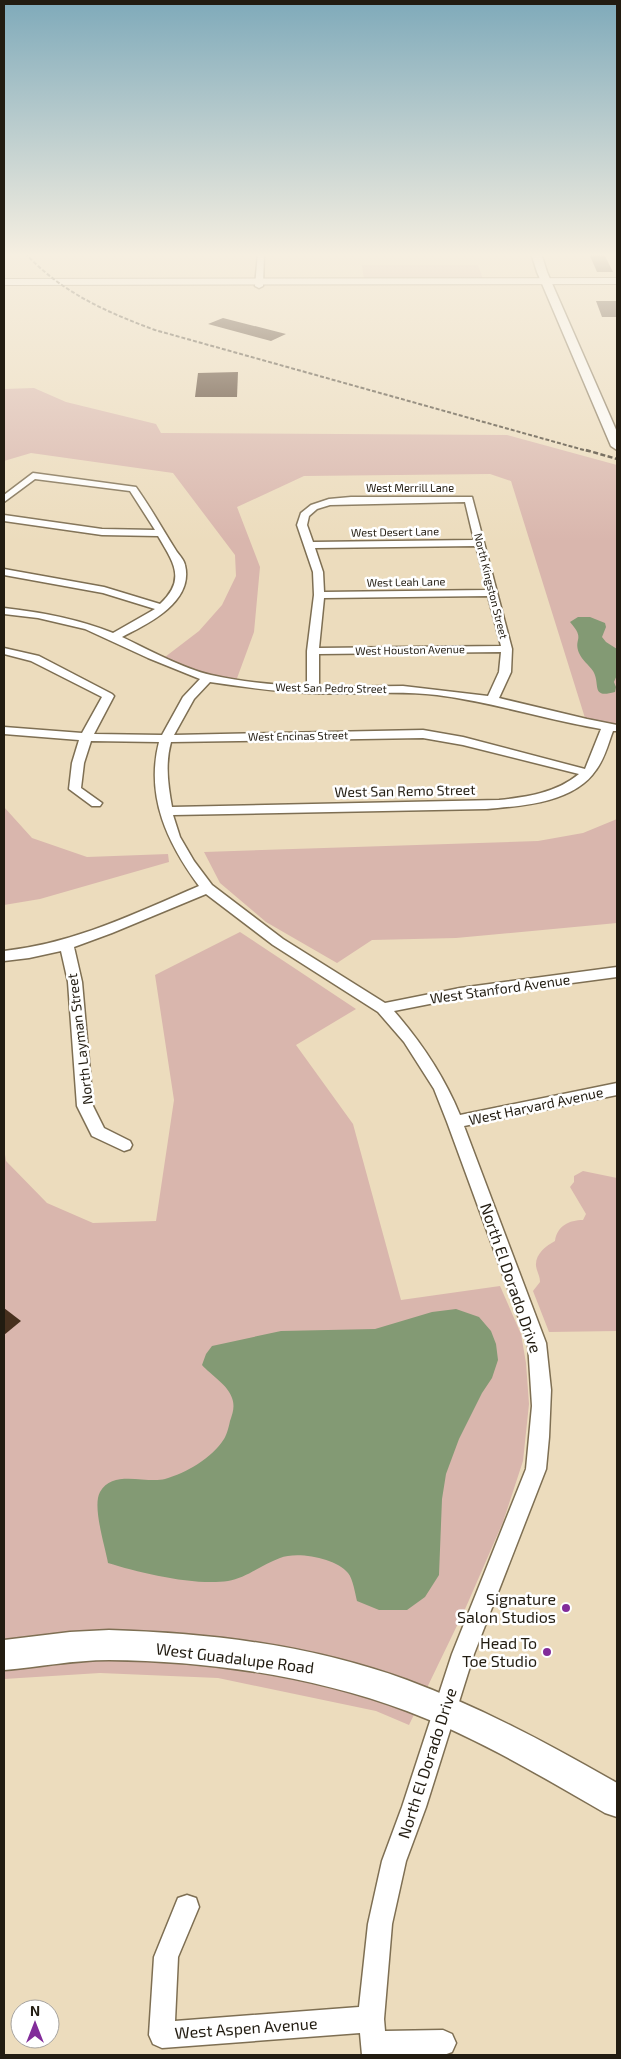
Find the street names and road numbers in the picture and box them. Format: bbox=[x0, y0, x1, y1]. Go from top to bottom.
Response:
street label: West Merrill Lane bbox=[366, 481, 454, 494]
street label: West Desert Lane bbox=[351, 524, 439, 539]
street label: North Kingston Street bbox=[472, 532, 511, 640]
street label: West Leah Lane bbox=[366, 574, 446, 589]
street label: West Houston Avenue bbox=[355, 642, 465, 657]
street label: West San Pedro Street bbox=[275, 680, 387, 695]
street label: West Encinas Street bbox=[248, 728, 348, 743]
street label: West San Remo Street bbox=[334, 781, 476, 800]
street label: West Stanford Avenue bbox=[429, 970, 571, 1007]
street label: North Layman Street bbox=[63, 972, 96, 1106]
street label: West Harvard Avenue bbox=[467, 1083, 605, 1128]
street label: North El Dorado Drive bbox=[477, 1200, 546, 1355]
street label: West Guadalupe Road bbox=[155, 1638, 315, 1677]
street label: North El Dorado Drive bbox=[393, 1685, 460, 1841]
street label: West Aspen Avenue bbox=[174, 2013, 318, 2042]

